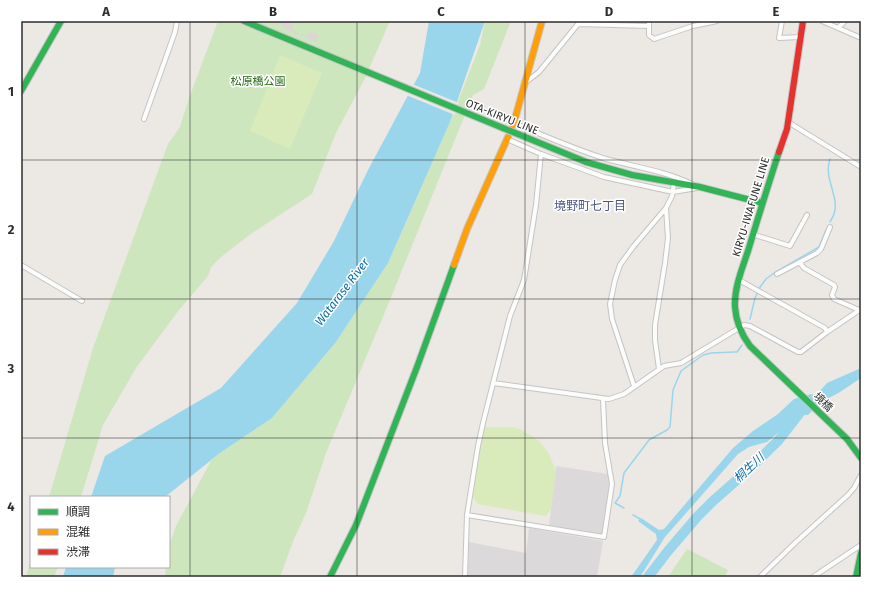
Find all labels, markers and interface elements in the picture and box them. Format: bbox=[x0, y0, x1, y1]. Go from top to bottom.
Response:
text: A bbox=[101, 4, 110, 19]
text: B bbox=[269, 4, 277, 19]
text: C bbox=[437, 4, 445, 19]
text: D bbox=[605, 4, 614, 19]
text: E bbox=[773, 4, 780, 19]
park label: 松原橋公園 bbox=[231, 75, 286, 88]
text: 1 bbox=[8, 84, 14, 99]
street label: OTA-KIRYU LINE bbox=[464, 96, 540, 138]
street label: KIRYU-IWAFUNE LINE bbox=[730, 155, 772, 258]
district label: 境野町七丁目 bbox=[554, 199, 626, 213]
text: 2 bbox=[8, 222, 15, 237]
water label: Watarase River bbox=[312, 255, 372, 328]
text: 3 bbox=[7, 361, 15, 376]
street label: 境橋 bbox=[811, 390, 835, 414]
water label: 桐生川 bbox=[731, 449, 768, 485]
legend bbox=[30, 496, 170, 568]
text: 4 bbox=[7, 499, 15, 514]
text: 順調 bbox=[66, 505, 90, 519]
text: 混雑 bbox=[66, 525, 90, 539]
text: 渋滞 bbox=[66, 545, 90, 559]

